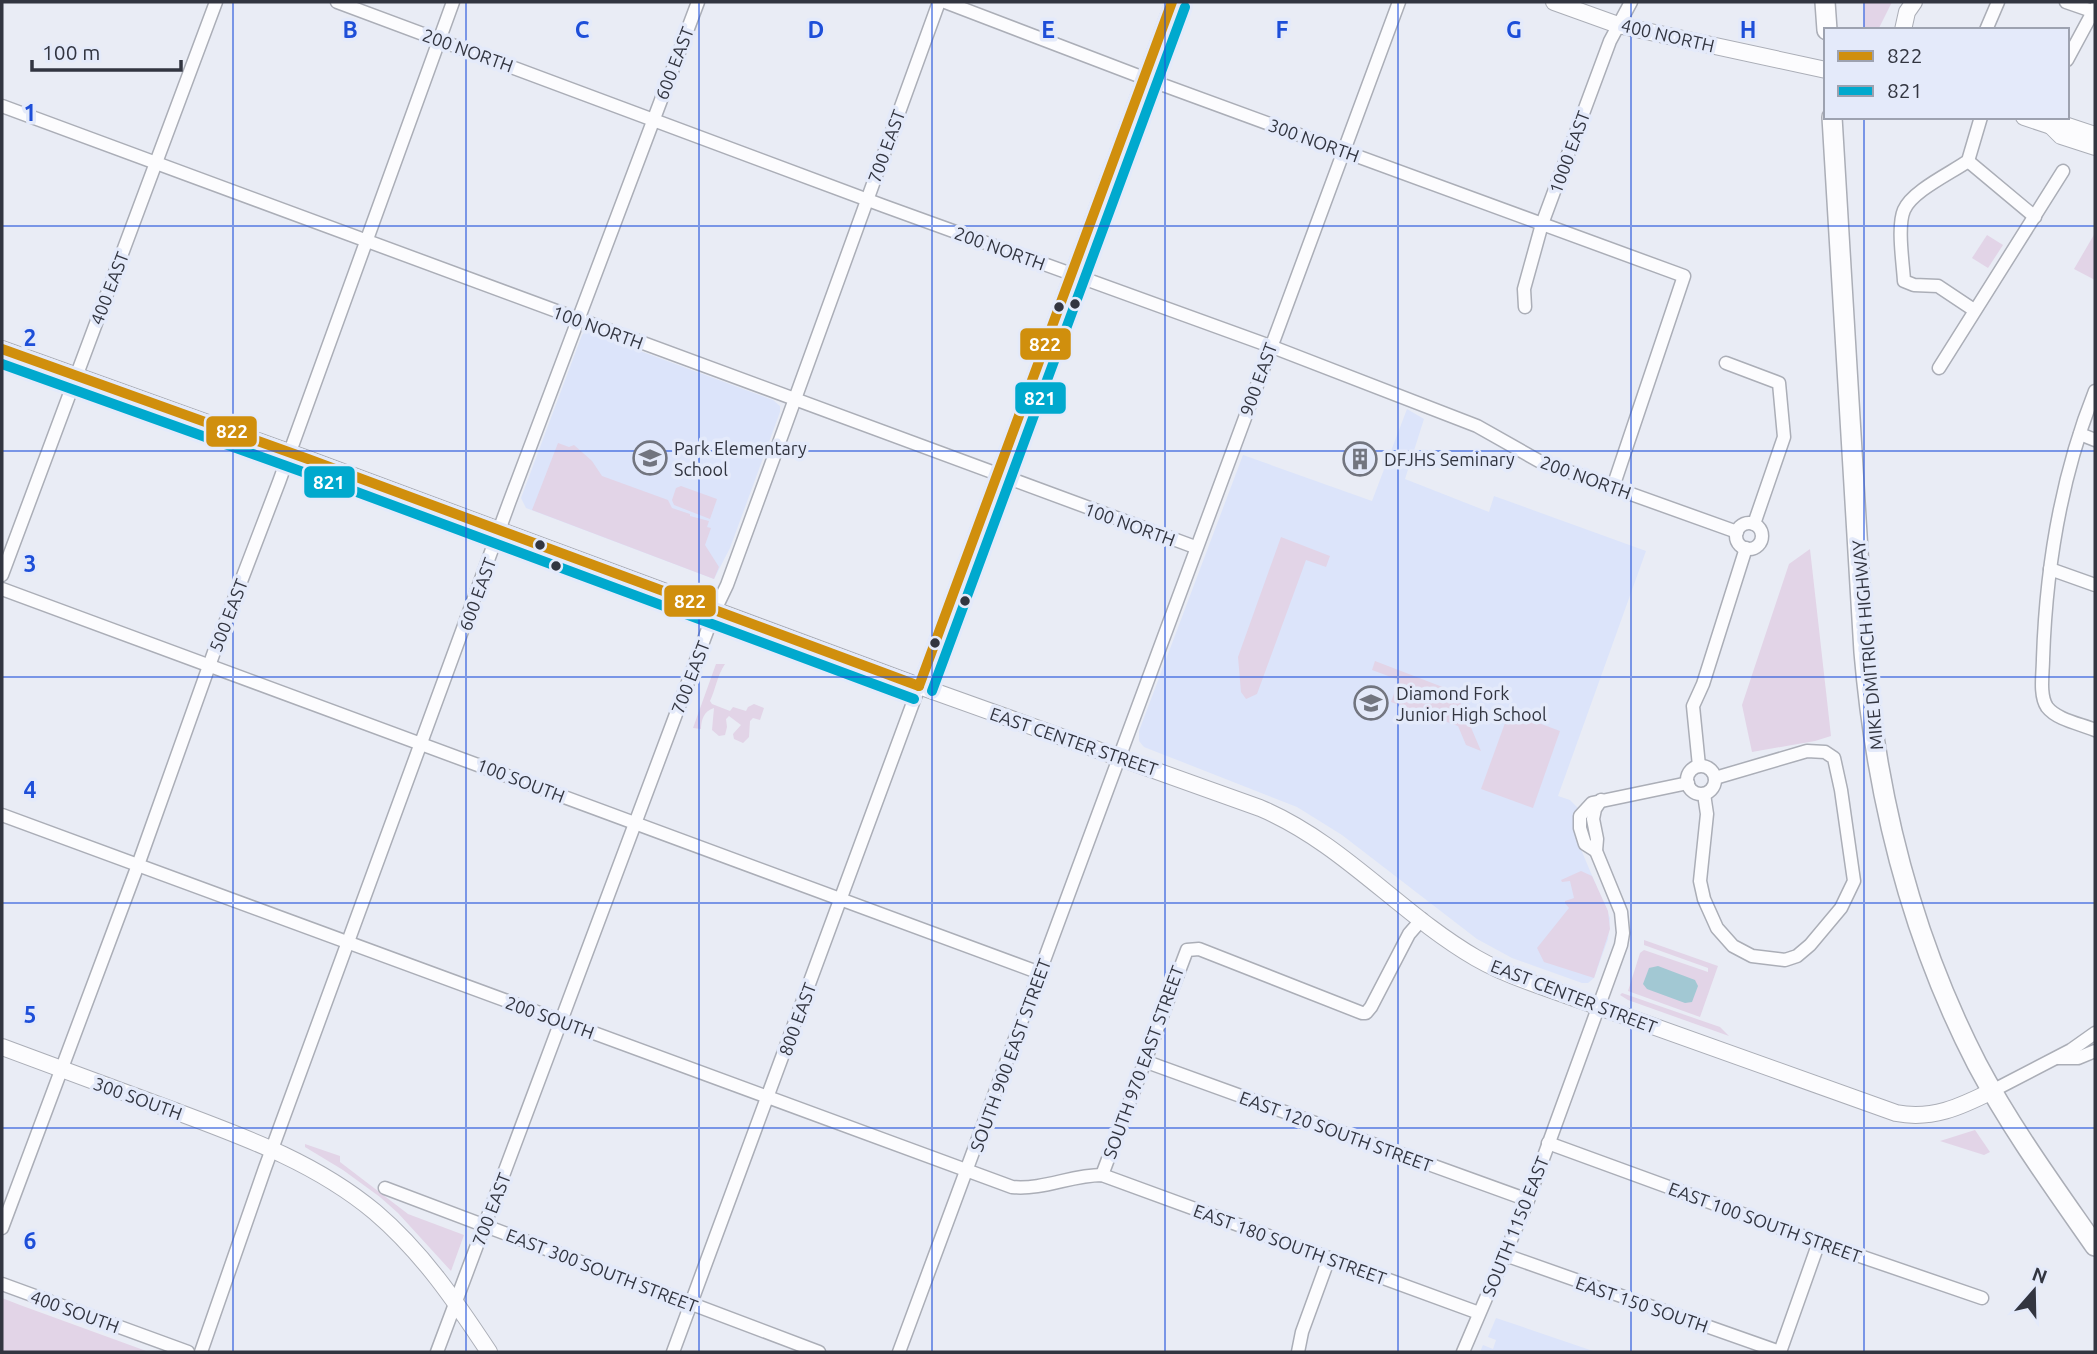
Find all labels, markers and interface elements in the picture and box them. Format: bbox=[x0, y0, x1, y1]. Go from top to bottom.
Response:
street label: 400 NORTH bbox=[1619, 15, 1717, 55]
text: B bbox=[342, 17, 358, 42]
text: C bbox=[575, 17, 590, 42]
text: D bbox=[808, 17, 824, 42]
text: E bbox=[1041, 17, 1055, 42]
text: F bbox=[1276, 17, 1289, 42]
text: G bbox=[1506, 17, 1522, 42]
text: H bbox=[1740, 17, 1756, 42]
street label: 200 NORTH bbox=[420, 24, 516, 76]
street label: 600 EAST bbox=[651, 24, 697, 102]
scale bar bbox=[32, 28, 180, 72]
legend bbox=[1824, 28, 2069, 119]
text: 100 m bbox=[42, 40, 100, 64]
text: 822 bbox=[1887, 43, 1923, 67]
text: 821 bbox=[1887, 78, 1923, 102]
text: 1 bbox=[24, 100, 36, 125]
street label: 700 EAST bbox=[864, 107, 908, 185]
street label: 1000 EAST bbox=[1545, 108, 1593, 196]
street label: 300 NORTH bbox=[1266, 114, 1362, 166]
street label: 200 NORTH bbox=[952, 222, 1048, 274]
street label: 400 EAST bbox=[86, 249, 132, 327]
unlabelled marker bbox=[1068, 297, 1082, 311]
unlabelled marker bbox=[1052, 300, 1066, 314]
street label: 100 NORTH bbox=[550, 301, 646, 353]
text: 2 bbox=[24, 325, 36, 350]
line badge: 822 bbox=[1019, 327, 1072, 361]
text: 822 bbox=[1029, 333, 1061, 355]
street label: 900 EAST bbox=[1236, 340, 1280, 418]
line badge: 821 bbox=[1014, 381, 1067, 415]
text: 821 bbox=[1024, 387, 1056, 409]
line badge: 822 bbox=[205, 415, 258, 448]
text: 822 bbox=[216, 420, 248, 442]
place label: Park Elementary School bbox=[674, 438, 807, 479]
school or university icon: Park Elementary School bbox=[631, 439, 669, 477]
building icon: DFJHS Seminary bbox=[1341, 440, 1379, 478]
place label: DFJHS Seminary bbox=[1384, 449, 1515, 469]
street label: 200 NORTH bbox=[1538, 451, 1634, 503]
line badge: 821 bbox=[303, 465, 356, 499]
text: 821 bbox=[313, 471, 345, 493]
street label: 100 NORTH bbox=[1082, 498, 1178, 550]
unlabelled marker bbox=[533, 538, 547, 552]
street label: MIKE DMITRICH HIGHWAY bbox=[1848, 539, 1886, 751]
text: 3 bbox=[24, 551, 36, 576]
street label: 600 EAST bbox=[455, 555, 499, 633]
unlabelled marker bbox=[549, 559, 563, 573]
street label: 500 EAST bbox=[205, 576, 251, 654]
line badge: 822 bbox=[663, 584, 717, 618]
text: 822 bbox=[674, 590, 706, 612]
unlabelled marker bbox=[958, 594, 972, 608]
unlabelled marker bbox=[928, 636, 942, 650]
street label: 700 EAST bbox=[667, 638, 713, 716]
place label: Diamond Fork Junior High School bbox=[1396, 683, 1547, 724]
school or university icon: Diamond Fork Junior High School bbox=[1352, 684, 1390, 722]
street label: EAST CENTER STREET bbox=[987, 703, 1161, 779]
street label: 100 SOUTH bbox=[474, 754, 568, 806]
text: 4 bbox=[24, 777, 37, 802]
street label: EAST CENTER STREET bbox=[1488, 955, 1660, 1037]
street label: SOUTH 900 EAST STREET bbox=[966, 956, 1054, 1154]
street label: SOUTH 970 EAST STREET bbox=[1099, 963, 1187, 1161]
street label: 800 EAST bbox=[775, 980, 819, 1058]
street label: 200 SOUTH bbox=[503, 992, 597, 1042]
text: 5 bbox=[24, 1002, 36, 1027]
street label: 300 SOUTH bbox=[91, 1073, 185, 1123]
street label: EAST 120 SOUTH STREET bbox=[1237, 1087, 1435, 1175]
street label: SOUTH 1150 EAST bbox=[1478, 1153, 1552, 1299]
street label: 700 EAST bbox=[468, 1170, 514, 1248]
street label: EAST 100 SOUTH STREET bbox=[1666, 1178, 1864, 1266]
street label: EAST 180 SOUTH STREET bbox=[1191, 1200, 1389, 1288]
street label: EAST 300 SOUTH STREET bbox=[503, 1224, 701, 1316]
text: 6 bbox=[24, 1228, 37, 1253]
north arrow bbox=[1999, 1256, 2069, 1326]
text: N bbox=[2029, 1262, 2050, 1288]
street label: EAST 150 SOUTH bbox=[1573, 1272, 1711, 1336]
street label: 400 SOUTH bbox=[28, 1286, 122, 1336]

